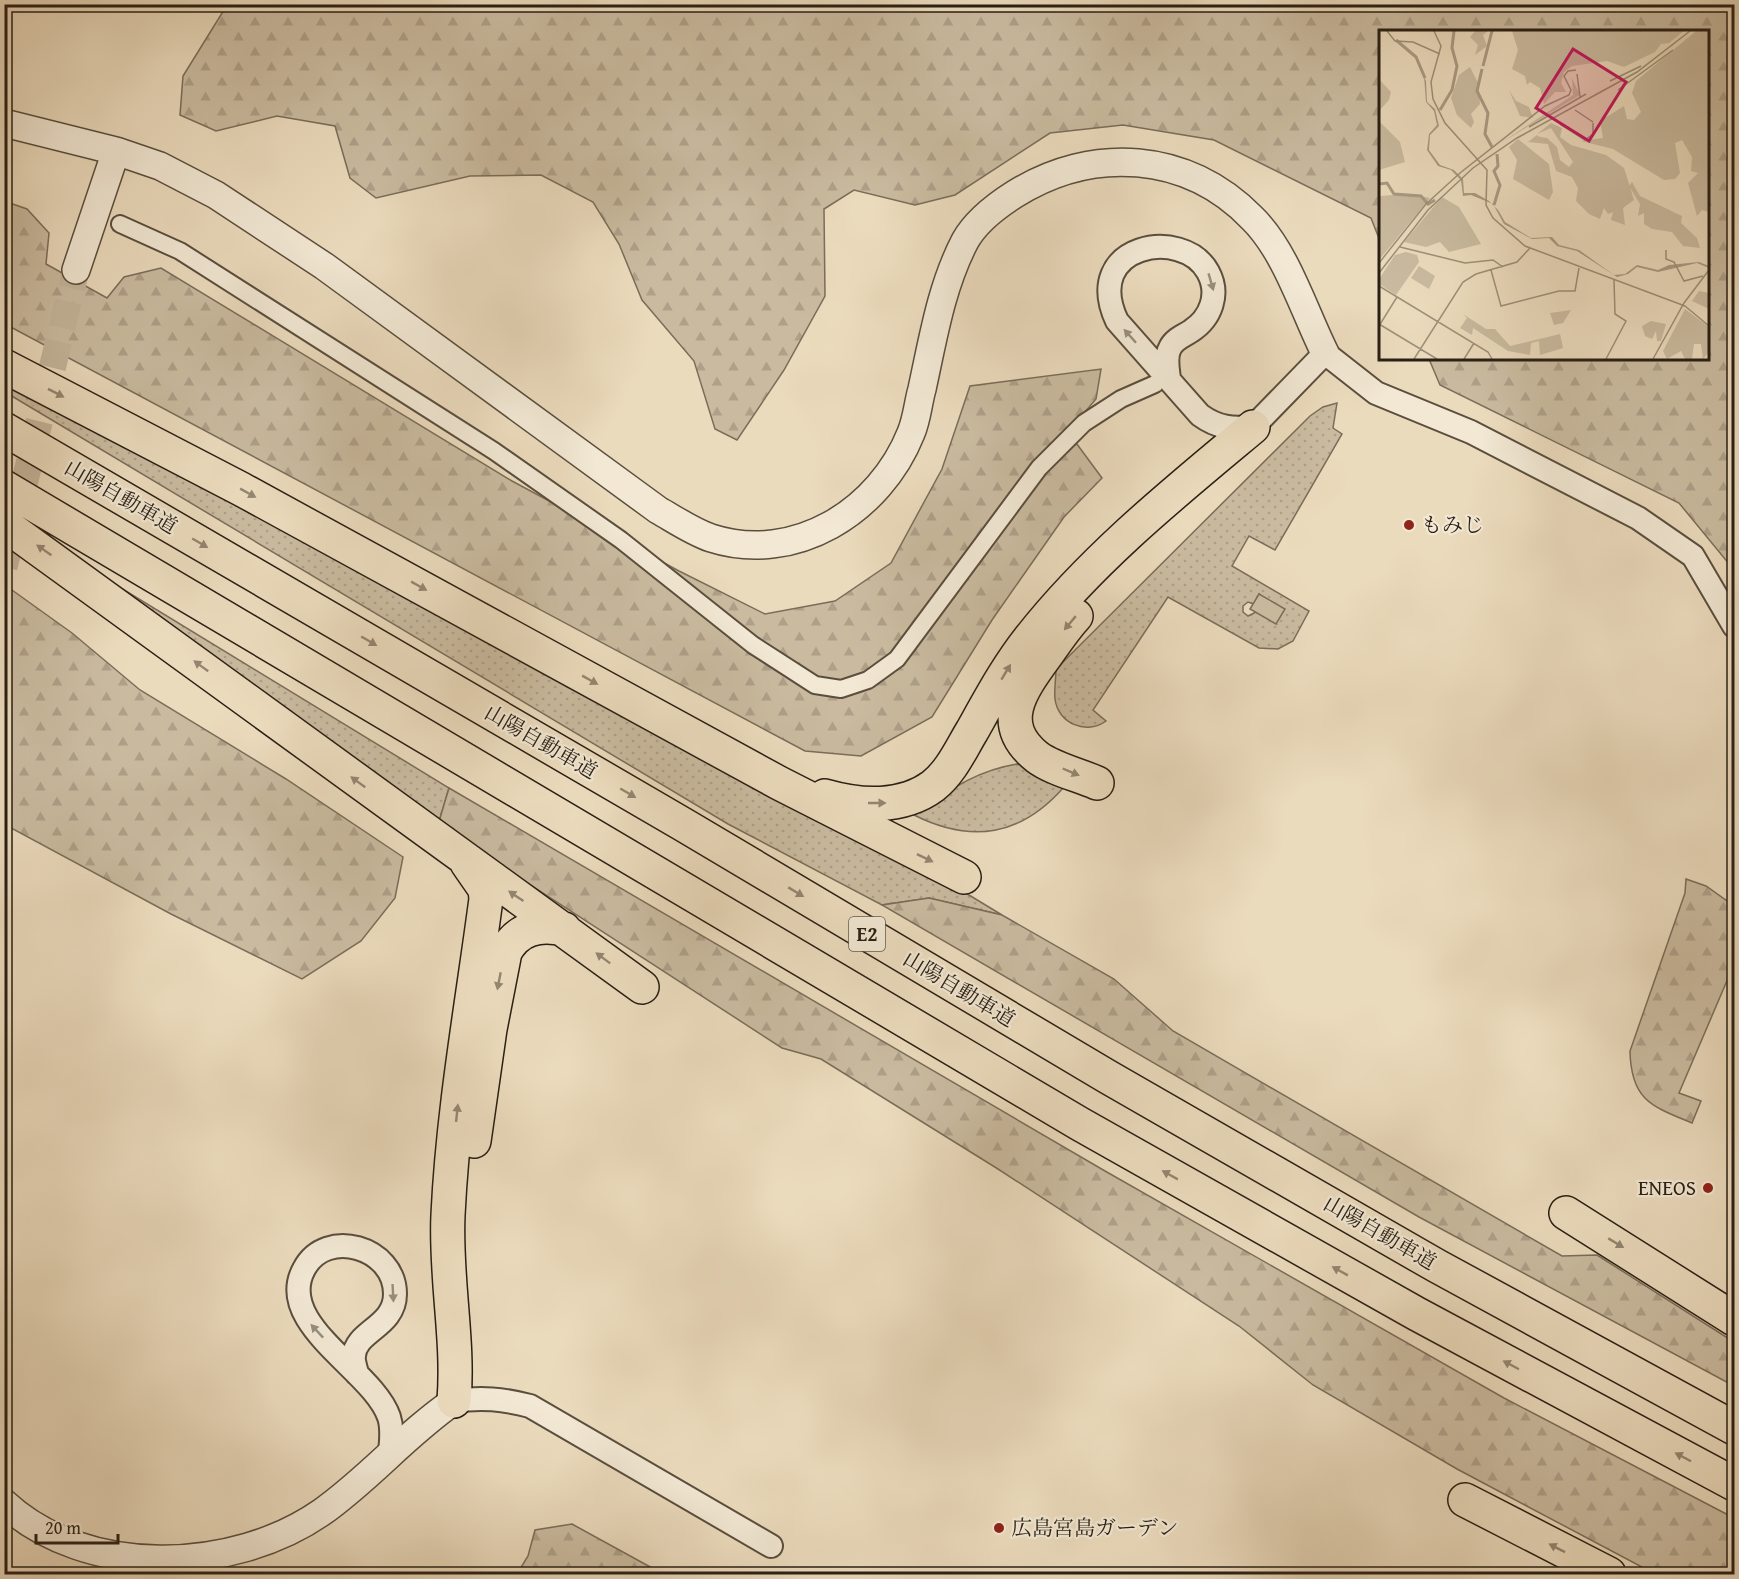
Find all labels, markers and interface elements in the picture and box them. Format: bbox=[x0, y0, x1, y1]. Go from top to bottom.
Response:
inset map bbox=[1379, 30, 1709, 360]
one-way arrow bbox=[1207, 273, 1216, 291]
one-way arrow bbox=[1124, 329, 1137, 344]
one-way arrow bbox=[48, 388, 65, 398]
street label: 山陽自動車道 bbox=[59, 452, 184, 541]
one-way arrow bbox=[240, 488, 257, 498]
place label: もみじ bbox=[1421, 509, 1484, 540]
marker: もみじ bbox=[1402, 518, 1416, 532]
one-way arrow bbox=[192, 538, 209, 548]
one-way arrow bbox=[36, 544, 52, 556]
one-way arrow bbox=[411, 581, 428, 591]
one-way arrow bbox=[1064, 615, 1077, 630]
one-way arrow bbox=[361, 636, 377, 647]
one-way arrow bbox=[193, 660, 209, 672]
one-way arrow bbox=[1000, 664, 1011, 680]
one-way arrow bbox=[582, 675, 599, 685]
street label: 山陽自動車道 bbox=[479, 697, 604, 786]
one-way arrow bbox=[1062, 768, 1080, 777]
one-way arrow bbox=[350, 776, 365, 788]
one-way arrow bbox=[620, 787, 636, 798]
one-way arrow bbox=[868, 798, 887, 808]
one-way arrow bbox=[917, 853, 934, 863]
one-way arrow bbox=[788, 887, 805, 897]
one-way arrow bbox=[508, 890, 524, 901]
road number: E2 bbox=[849, 917, 885, 951]
street label: 山陽自動車道 bbox=[897, 943, 1021, 1034]
one-way arrow bbox=[595, 951, 611, 964]
one-way arrow bbox=[494, 972, 503, 991]
one-way arrow bbox=[452, 1103, 461, 1122]
one-way arrow bbox=[1161, 1170, 1178, 1180]
place label: ENEOS bbox=[1638, 1172, 1696, 1203]
marker: ENEOS bbox=[1701, 1181, 1715, 1195]
street label: 山陽自動車道 bbox=[1318, 1188, 1443, 1277]
one-way arrow bbox=[1608, 1238, 1624, 1249]
one-way arrow bbox=[1331, 1266, 1348, 1276]
one-way arrow bbox=[388, 1284, 397, 1303]
one-way arrow bbox=[311, 1324, 324, 1339]
one-way arrow bbox=[1502, 1360, 1519, 1370]
one-way arrow bbox=[1674, 1452, 1691, 1462]
scale bar bbox=[36, 1507, 118, 1545]
place label: 広島宮島ガーデン bbox=[1011, 1512, 1179, 1543]
text: 20 m bbox=[45, 1514, 81, 1541]
marker: 広島宮島ガーデン bbox=[992, 1521, 1006, 1535]
one-way arrow bbox=[1549, 1543, 1566, 1552]

